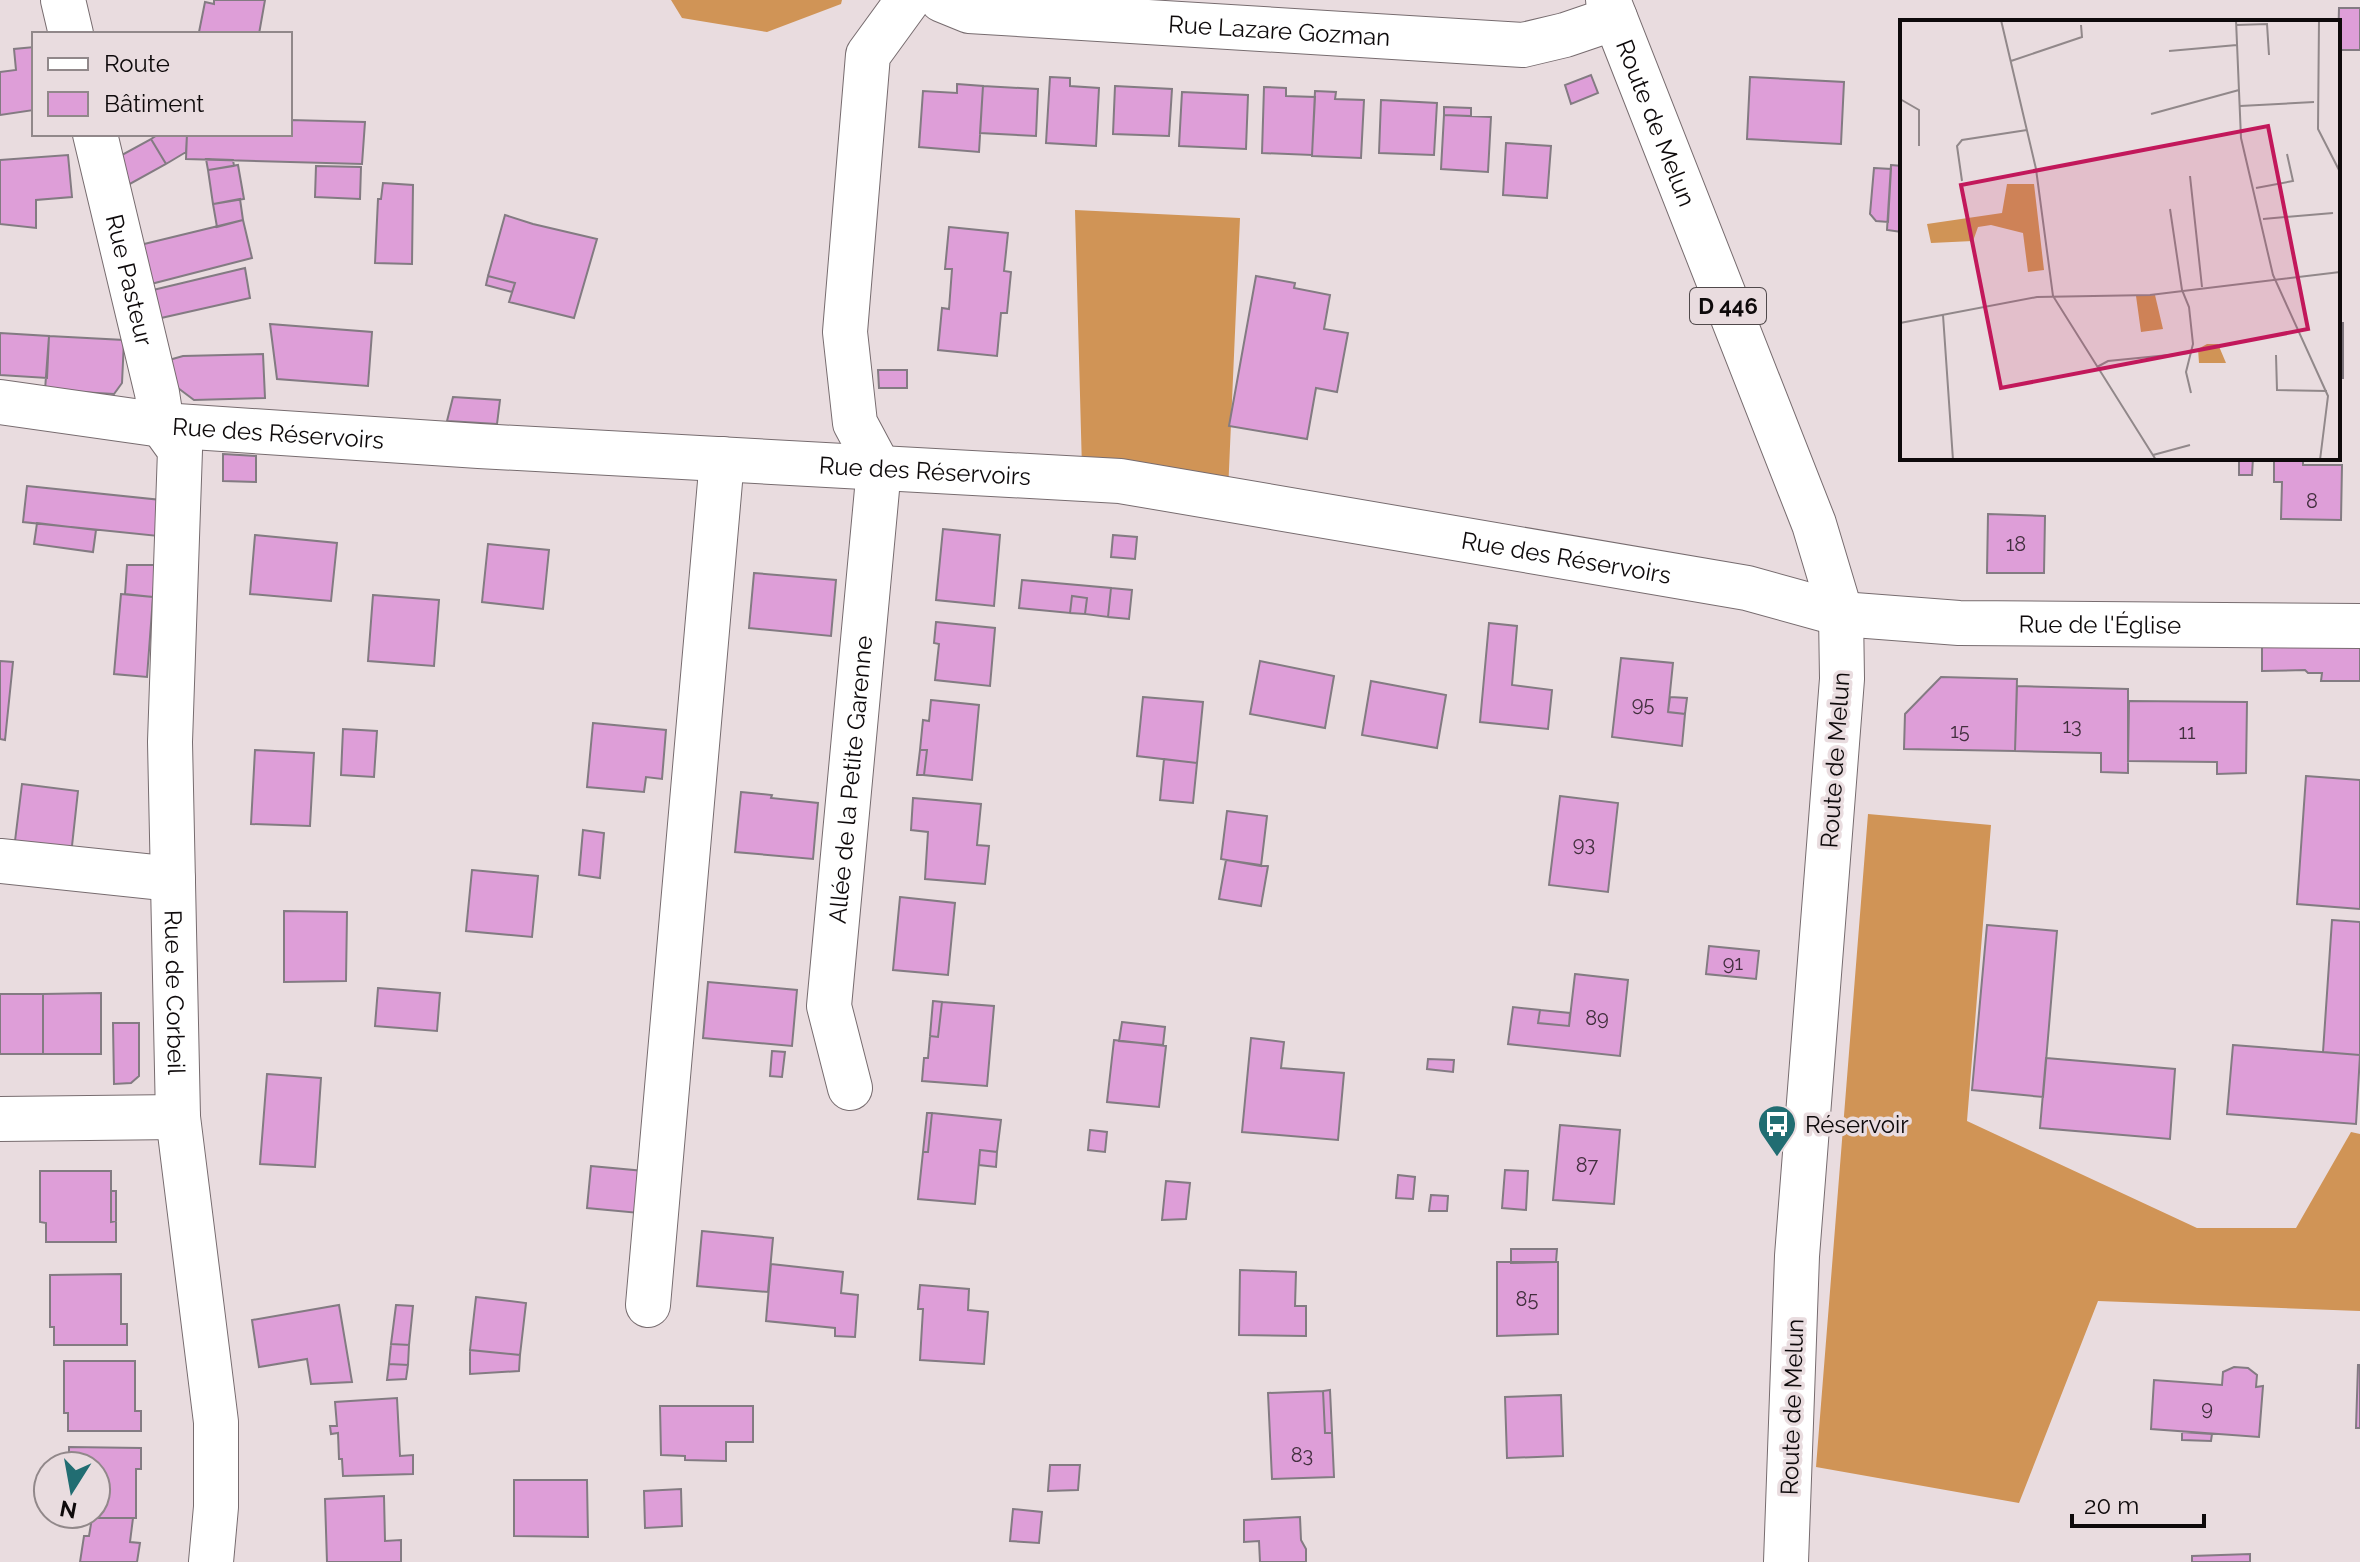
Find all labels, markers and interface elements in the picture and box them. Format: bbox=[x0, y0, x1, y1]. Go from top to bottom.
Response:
street label: Rue Lazare Gozman bbox=[1167, 9, 1391, 51]
inset map bbox=[1900, 20, 2340, 460]
legend bbox=[32, 32, 292, 136]
street label: Route de Melun bbox=[1610, 35, 1702, 210]
text: Route bbox=[104, 49, 170, 78]
text: Bâtiment bbox=[104, 89, 204, 118]
street label: Rue Pasteur bbox=[100, 211, 160, 349]
road number: D 446 bbox=[1690, 288, 1766, 324]
street label: Rue des Réservoirs bbox=[171, 411, 385, 454]
street label: Rue des Réservoirs bbox=[818, 450, 1032, 491]
house number: 8 bbox=[2306, 489, 2318, 513]
street label: Rue des Réservoirs bbox=[1459, 525, 1673, 589]
house number: 18 bbox=[2006, 532, 2026, 556]
street label: Rue de l'Église bbox=[2018, 609, 2181, 639]
street label: Allée de la Petite Garenne bbox=[822, 634, 878, 925]
street label: Route de Melun bbox=[1814, 671, 1856, 849]
house number: 95 bbox=[1632, 692, 1654, 716]
house number: 13 bbox=[2062, 714, 2082, 738]
house number: 15 bbox=[1950, 719, 1970, 743]
house number: 11 bbox=[2178, 720, 2196, 744]
house number: 93 bbox=[1573, 832, 1595, 856]
street label: Rue de Corbeil bbox=[159, 909, 192, 1076]
house number: 91 bbox=[1723, 951, 1744, 975]
house number: 89 bbox=[1585, 1006, 1609, 1030]
bus stop icon: Réservoir bbox=[1756, 1103, 1798, 1158]
place label: Réservoir bbox=[1805, 1110, 1909, 1139]
house number: 87 bbox=[1576, 1153, 1599, 1177]
house number: 85 bbox=[1516, 1287, 1538, 1311]
street label: Route de Melun bbox=[1774, 1318, 1810, 1496]
house number: 9 bbox=[2201, 1396, 2213, 1420]
house number: 83 bbox=[1291, 1443, 1313, 1467]
north arrow bbox=[32, 1450, 112, 1530]
scale bar bbox=[2072, 1478, 2204, 1528]
text: 20 m bbox=[2084, 1491, 2139, 1520]
text: N bbox=[57, 1495, 79, 1524]

